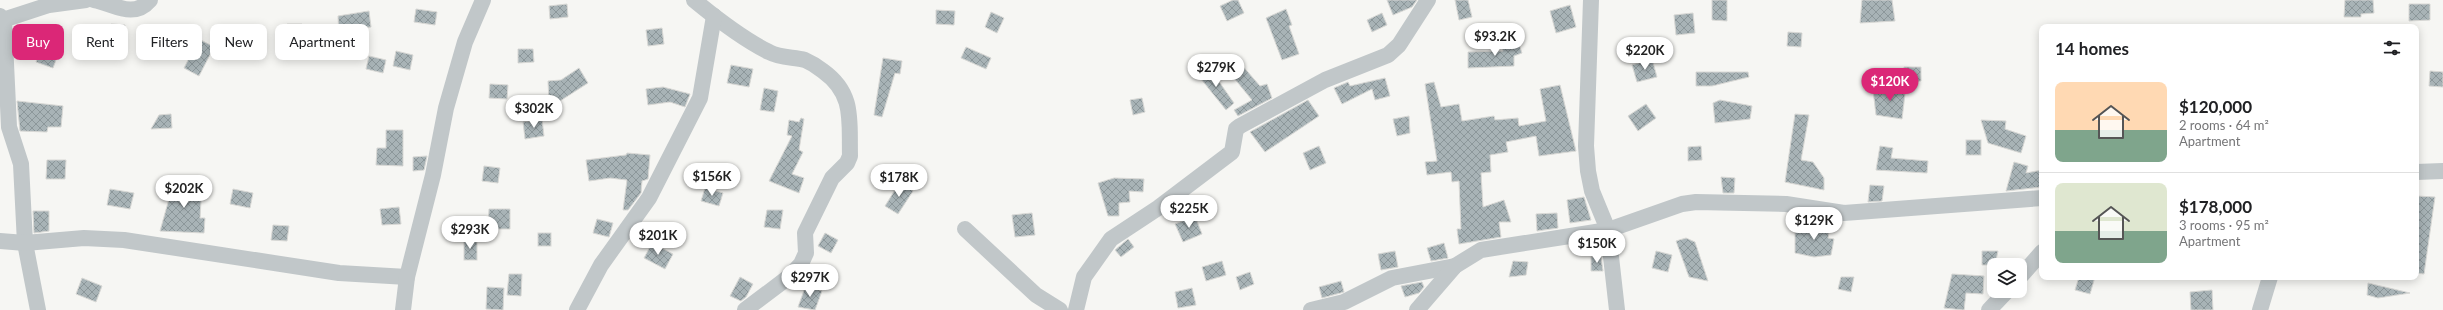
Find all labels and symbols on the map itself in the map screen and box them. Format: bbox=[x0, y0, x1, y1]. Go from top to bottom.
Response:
pin: $93.2K bbox=[1462, 23, 1528, 57]
pin: $220K bbox=[1617, 37, 1673, 71]
pin: $279K bbox=[1188, 54, 1244, 88]
pin: $120K bbox=[1862, 68, 1918, 102]
pin: $302K bbox=[506, 95, 562, 129]
pin: $156K bbox=[684, 163, 740, 197]
pin: $178K bbox=[871, 164, 927, 198]
pin: $202K bbox=[156, 175, 212, 209]
pin: $225K bbox=[1161, 195, 1217, 229]
pin: $129K bbox=[1786, 207, 1842, 241]
pin: $293K bbox=[442, 216, 498, 250]
pin: $201K bbox=[630, 222, 686, 256]
pin: $150K bbox=[1569, 230, 1625, 264]
pin: $297K bbox=[782, 264, 838, 298]

